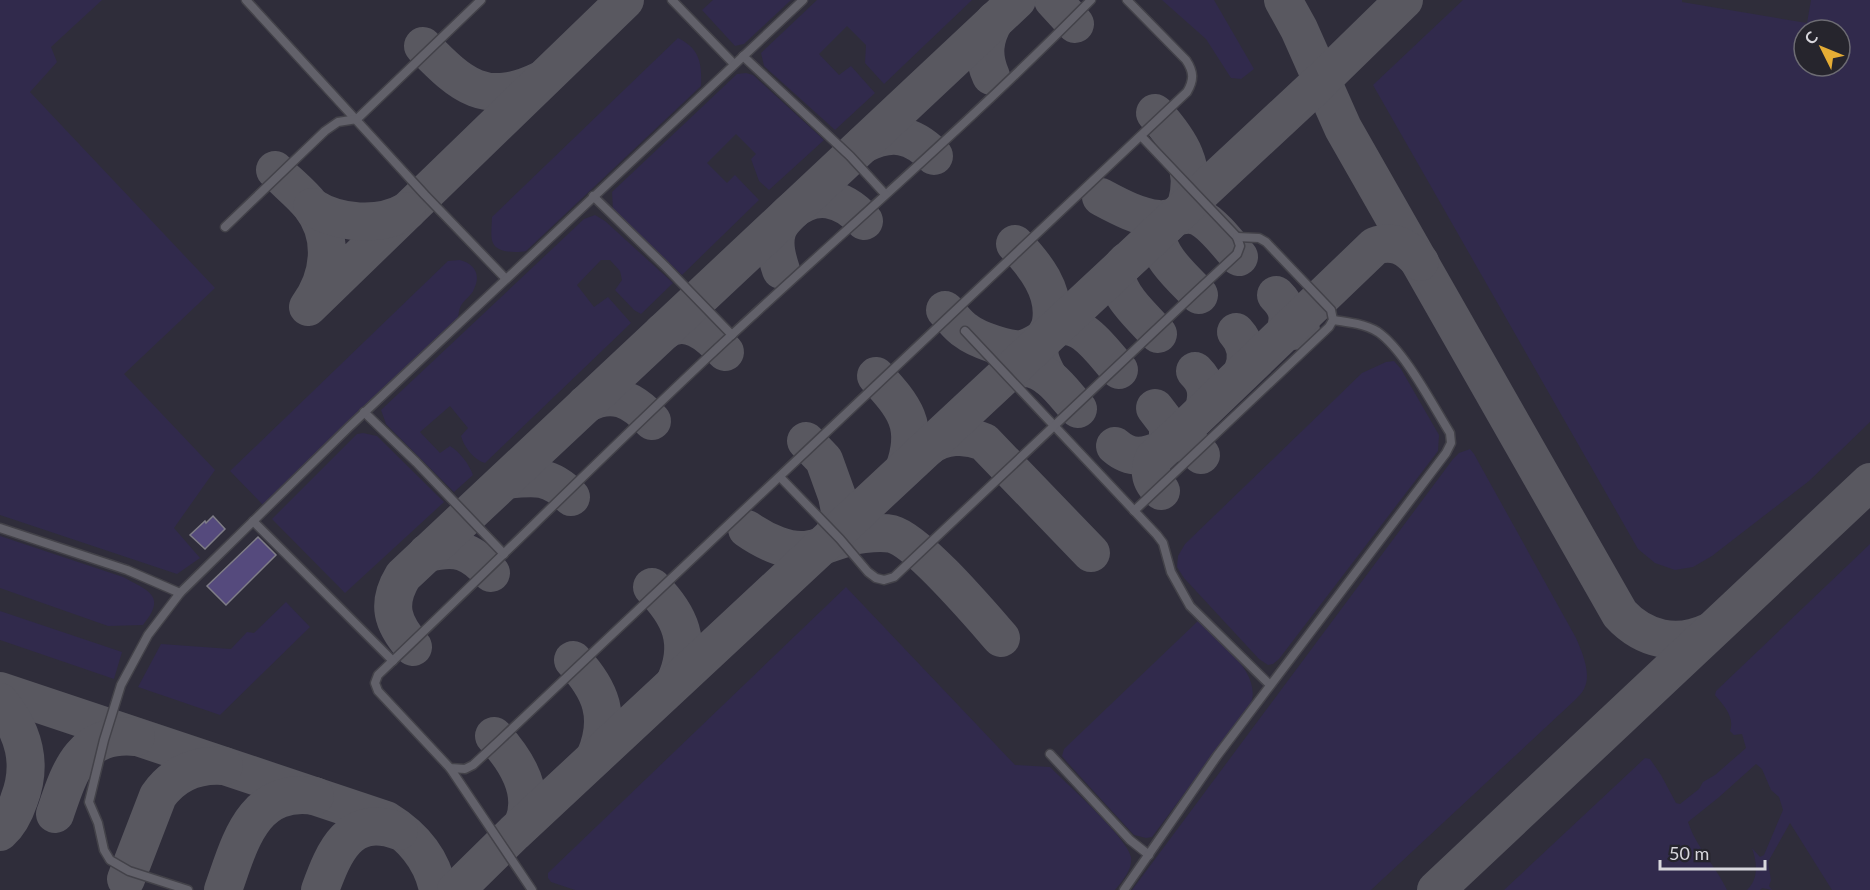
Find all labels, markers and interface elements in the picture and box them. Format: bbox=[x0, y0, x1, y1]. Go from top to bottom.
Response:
north arrow bbox=[1792, 18, 1852, 78]
text: С bbox=[1800, 27, 1822, 48]
scale bar bbox=[1660, 833, 1765, 871]
text: 50 m bbox=[1669, 842, 1709, 864]

